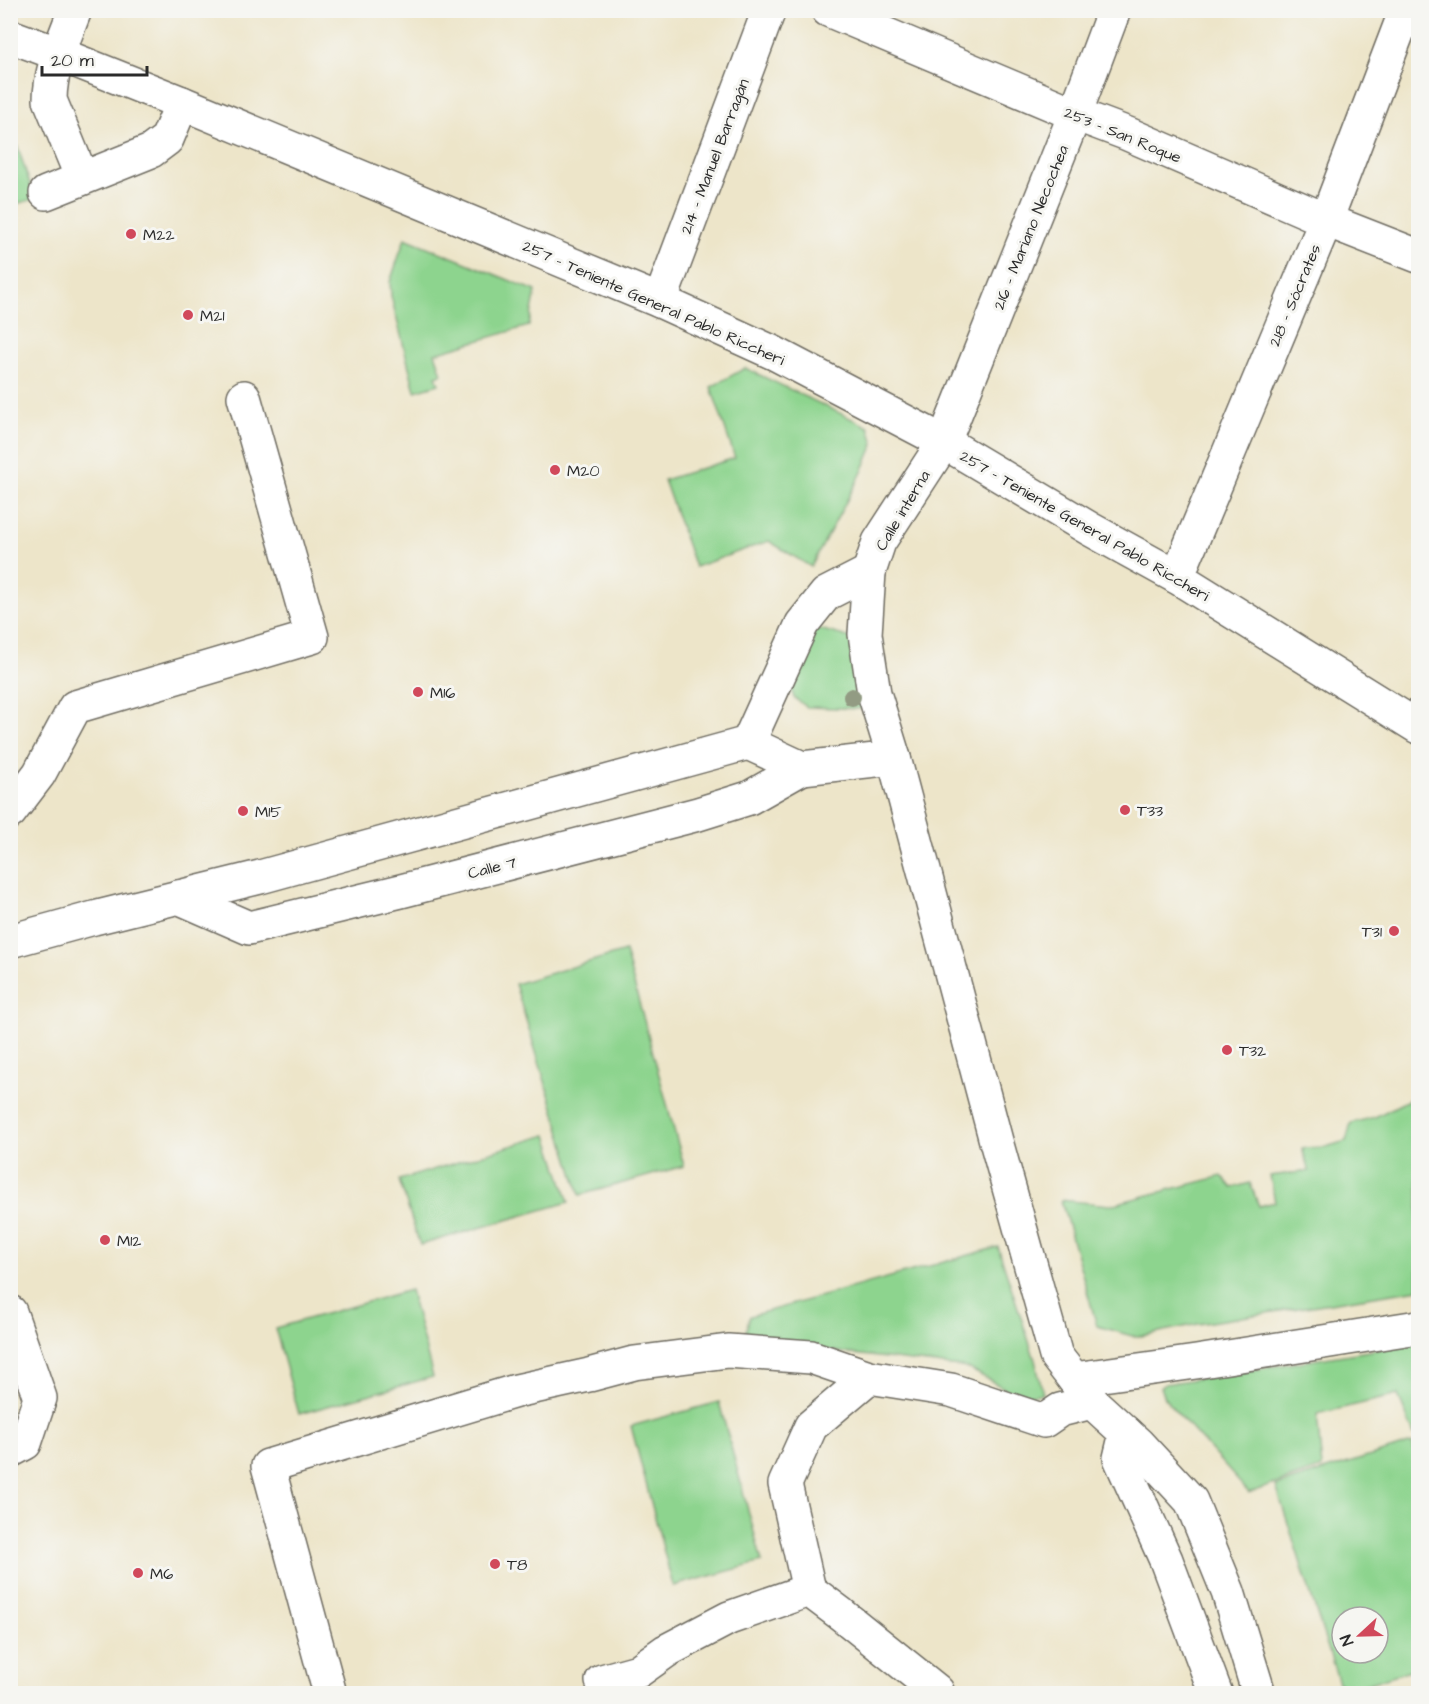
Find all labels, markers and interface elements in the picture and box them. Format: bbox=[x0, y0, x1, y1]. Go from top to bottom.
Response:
scale bar bbox=[42, 39, 147, 77]
text: 20 m bbox=[51, 48, 94, 73]
street label: 214 - Manuel Barragán bbox=[675, 76, 756, 238]
street label: 253 - San Roque bbox=[1061, 101, 1185, 169]
street label: 216 - Mariano Necochea bbox=[988, 142, 1074, 313]
place label: M22 bbox=[143, 224, 175, 246]
marker: M22 bbox=[124, 227, 138, 241]
street label: 257 - Teniente General Pablo Riccheri bbox=[519, 235, 789, 371]
street label: 218 - Sócrates bbox=[1264, 241, 1326, 350]
place label: M21 bbox=[200, 305, 224, 327]
marker: M21 bbox=[181, 308, 195, 322]
street label: 257 - Teniente General Pablo Riccheri bbox=[956, 445, 1214, 607]
place label: M20 bbox=[567, 460, 599, 482]
marker: M20 bbox=[548, 463, 562, 477]
street label: Calle interna bbox=[870, 466, 935, 555]
place label: M16 bbox=[430, 682, 455, 704]
marker: M16 bbox=[411, 685, 425, 699]
place label: T33 bbox=[1137, 800, 1163, 822]
place label: M15 bbox=[255, 801, 282, 823]
marker: T33 bbox=[1118, 803, 1132, 817]
marker: M15 bbox=[236, 804, 250, 818]
street label: Calle 7 bbox=[466, 851, 519, 885]
place label: T31 bbox=[1362, 921, 1382, 943]
marker: T31 bbox=[1387, 924, 1401, 938]
place label: T32 bbox=[1239, 1040, 1266, 1062]
marker: T32 bbox=[1220, 1043, 1234, 1057]
place label: M12 bbox=[117, 1230, 141, 1252]
marker: M12 bbox=[98, 1233, 112, 1247]
place label: T8 bbox=[507, 1554, 527, 1576]
marker: T8 bbox=[488, 1557, 502, 1571]
place label: M6 bbox=[150, 1563, 173, 1585]
marker: M6 bbox=[131, 1566, 145, 1580]
north arrow bbox=[1330, 1605, 1390, 1665]
text: N bbox=[1335, 1631, 1359, 1649]

